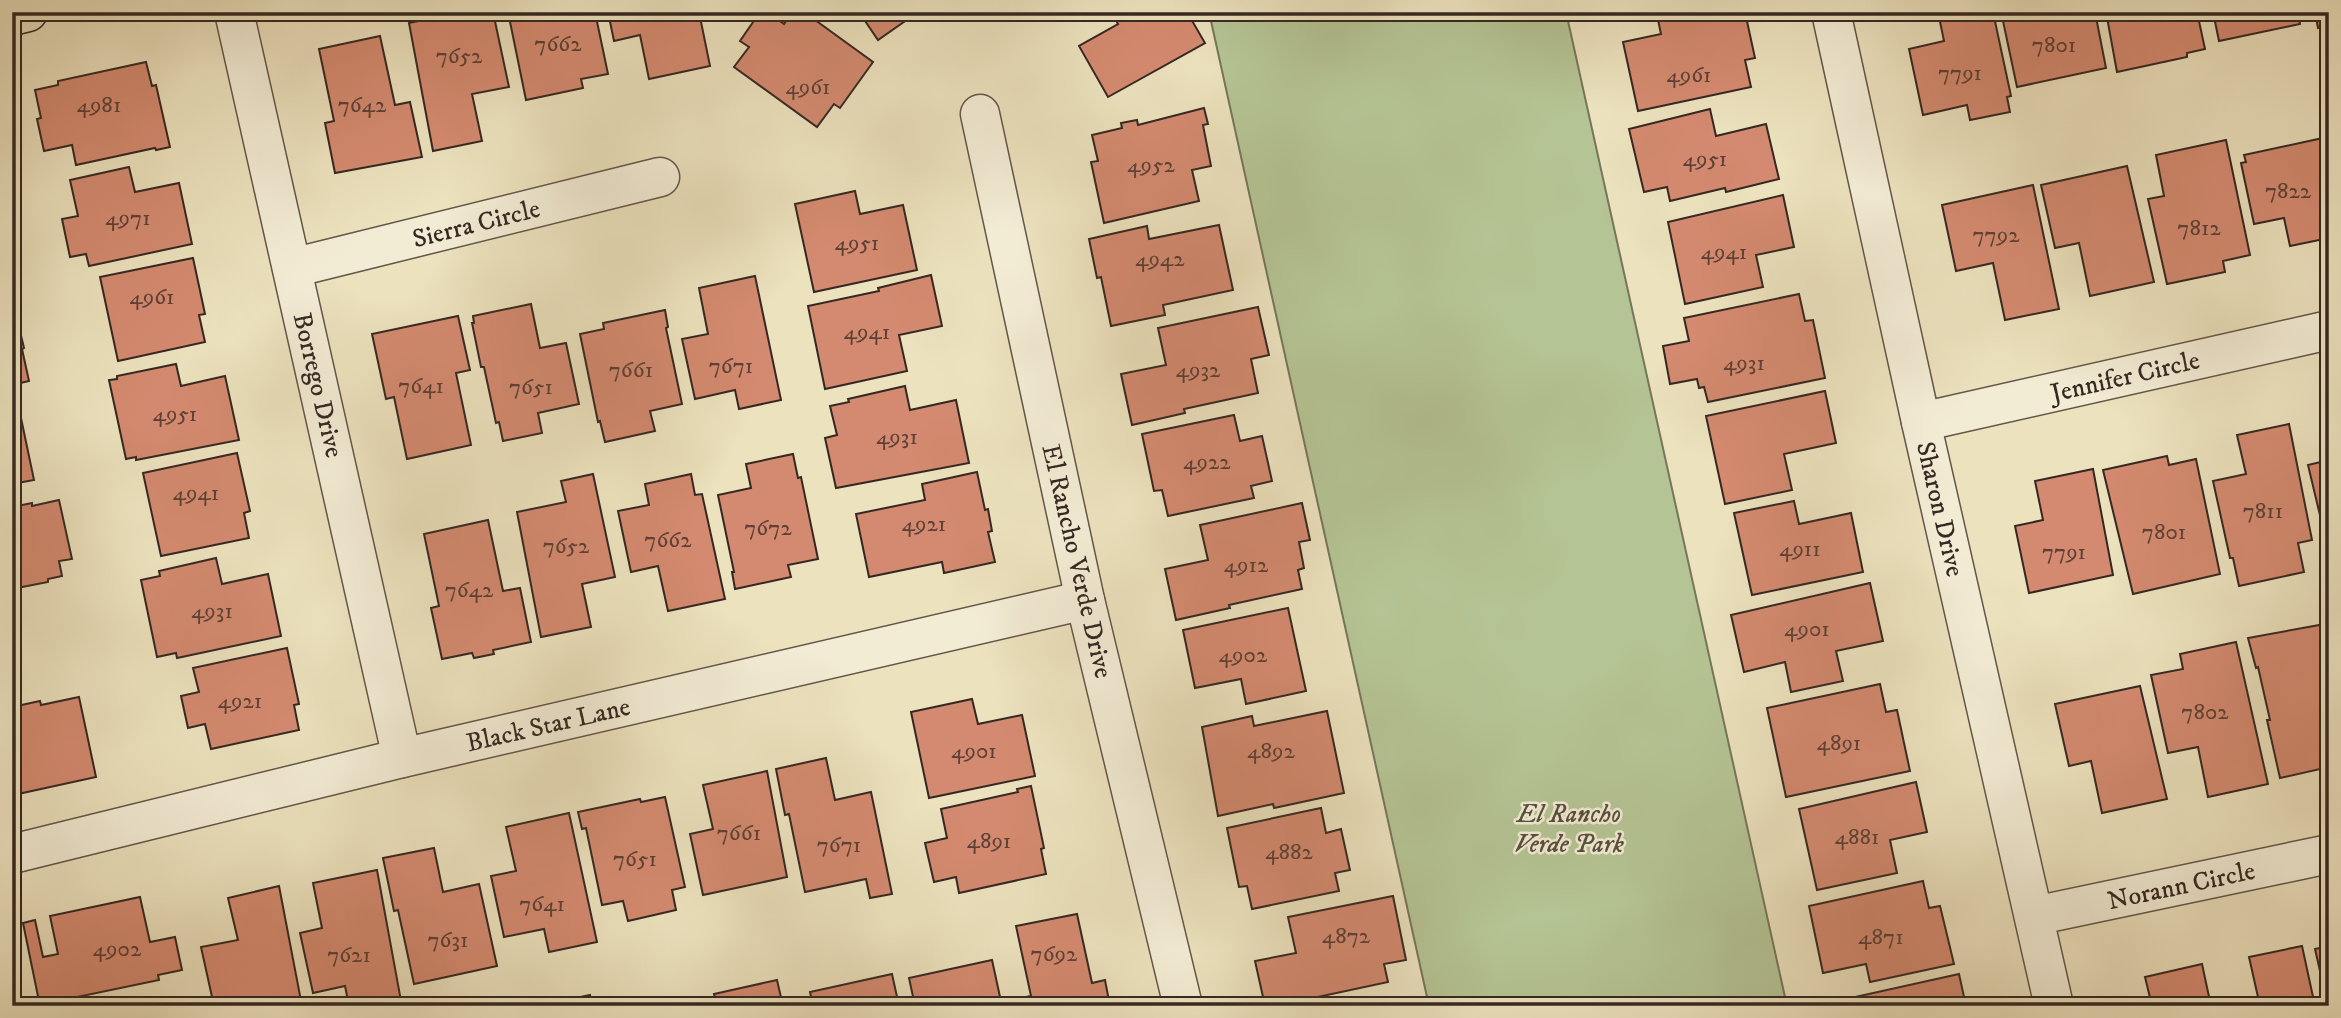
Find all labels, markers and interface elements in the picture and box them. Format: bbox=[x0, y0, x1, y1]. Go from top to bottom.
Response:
house number: 7662 bbox=[534, 30, 582, 59]
house number: 7801 bbox=[2032, 31, 2076, 60]
house number: 7652 bbox=[436, 42, 483, 71]
house number: 7791 bbox=[1938, 59, 1982, 88]
house number: 4961 bbox=[1666, 61, 1712, 90]
house number: 4961 bbox=[785, 73, 831, 102]
house number: 4981 bbox=[77, 91, 121, 120]
house number: 7642 bbox=[338, 91, 387, 120]
house number: 4951 bbox=[1683, 145, 1727, 174]
house number: 4952 bbox=[1127, 151, 1175, 180]
house number: 7822 bbox=[2265, 177, 2312, 206]
street label: Sierra Circle bbox=[409, 193, 544, 256]
house number: 4971 bbox=[105, 204, 151, 233]
house number: 7812 bbox=[2177, 214, 2221, 243]
house number: 7792 bbox=[1972, 221, 2020, 250]
house number: 4951 bbox=[835, 229, 879, 258]
house number: 4941 bbox=[1701, 238, 1747, 267]
house number: 4942 bbox=[1135, 245, 1185, 274]
house number: 4961 bbox=[129, 283, 175, 312]
street label: Borrego Drive bbox=[285, 310, 350, 461]
house number: 4941 bbox=[844, 318, 890, 347]
street label: Jennifer Circle bbox=[2046, 344, 2203, 411]
house number: 4931 bbox=[1723, 349, 1765, 378]
house number: 7671 bbox=[709, 352, 753, 381]
house number: 7661 bbox=[609, 356, 653, 385]
house number: 4932 bbox=[1176, 356, 1221, 385]
house number: 7641 bbox=[398, 372, 444, 401]
house number: 7651 bbox=[509, 373, 553, 402]
house number: 4951 bbox=[153, 400, 197, 429]
house number: 4931 bbox=[876, 423, 918, 452]
street label: Sharon Drive bbox=[1908, 439, 1971, 580]
street label: El Rancho Verde Drive bbox=[1034, 441, 1120, 682]
house number: 4922 bbox=[1183, 448, 1231, 477]
house number: 4941 bbox=[173, 479, 219, 508]
house number: 7811 bbox=[2243, 497, 2283, 526]
house number: 4921 bbox=[902, 510, 946, 539]
house number: 7672 bbox=[744, 514, 792, 543]
house number: 7801 bbox=[2142, 518, 2186, 547]
house number: 7662 bbox=[644, 526, 692, 555]
house number: 7652 bbox=[543, 532, 590, 561]
house number: 4911 bbox=[1779, 535, 1821, 564]
house number: 7791 bbox=[2042, 538, 2086, 567]
house number: 4912 bbox=[1224, 551, 1269, 580]
house number: 7642 bbox=[445, 576, 494, 605]
house number: 4931 bbox=[191, 597, 233, 626]
house number: 4901 bbox=[1784, 615, 1830, 644]
house number: 4902 bbox=[1219, 641, 1268, 670]
house number: 4921 bbox=[218, 687, 262, 716]
street label: Black Star Lane bbox=[463, 691, 633, 760]
house number: 7802 bbox=[2181, 698, 2229, 727]
house number: 4891 bbox=[1817, 729, 1861, 758]
house number: 4901 bbox=[951, 737, 997, 766]
house number: 4892 bbox=[1247, 737, 1295, 766]
park label: El Rancho Verde Park bbox=[1514, 798, 1624, 861]
house number: 7661 bbox=[717, 819, 761, 848]
house number: 4881 bbox=[1835, 823, 1879, 852]
house number: 4891 bbox=[967, 827, 1011, 856]
house number: 7671 bbox=[817, 831, 861, 860]
house number: 4882 bbox=[1265, 838, 1313, 867]
house number: 7651 bbox=[613, 845, 657, 874]
street label: Norann Circle bbox=[2105, 855, 2258, 918]
house number: 7641 bbox=[519, 890, 565, 919]
house number: 4872 bbox=[1322, 922, 1371, 951]
house number: 4871 bbox=[1858, 923, 1904, 952]
house number: 7631 bbox=[427, 926, 469, 955]
house number: 4902 bbox=[93, 935, 142, 964]
house number: 7692 bbox=[1031, 940, 1078, 969]
house number: 7621 bbox=[327, 941, 371, 970]

